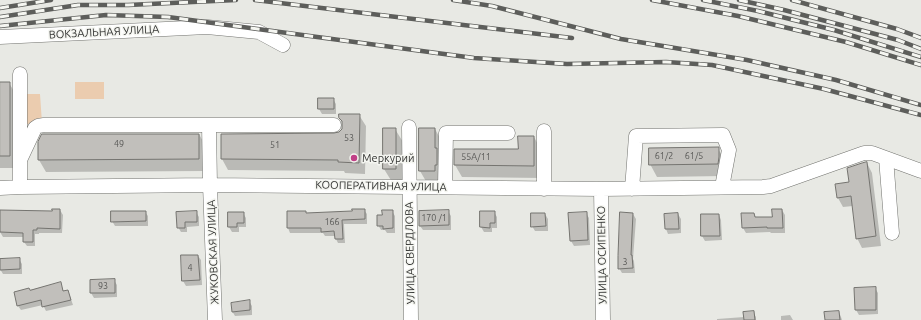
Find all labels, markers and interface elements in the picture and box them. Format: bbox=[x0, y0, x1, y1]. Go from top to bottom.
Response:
street label: ВОКЗАЛЬНАЯ УЛИЦА bbox=[48, 23, 160, 41]
house number: 53 bbox=[344, 133, 354, 143]
house number: 49 bbox=[114, 139, 124, 149]
house number: 51 bbox=[270, 140, 280, 150]
place label: Меркурий bbox=[362, 151, 415, 165]
house number: 61/2 bbox=[655, 151, 673, 161]
house number: 61/5 bbox=[685, 151, 703, 161]
house number: 55А/11 bbox=[461, 152, 491, 162]
marker: Меркурий bbox=[349, 153, 359, 163]
street label: КООПЕРАТИВНАЯ УЛИЦА bbox=[315, 178, 447, 194]
street label: ЖУКОВСКАЯ УЛИЦА bbox=[205, 199, 221, 305]
street label: УЛИЦА СВЕРДЛОВА bbox=[403, 201, 417, 305]
street label: УЛИЦА ОСИПЕНКО bbox=[595, 206, 609, 304]
house number: 170 /1 bbox=[421, 213, 447, 223]
house number: 166 bbox=[324, 217, 340, 227]
house number: 3 bbox=[622, 257, 628, 267]
house number: 4 bbox=[187, 263, 193, 273]
house number: 93 bbox=[98, 281, 108, 291]

